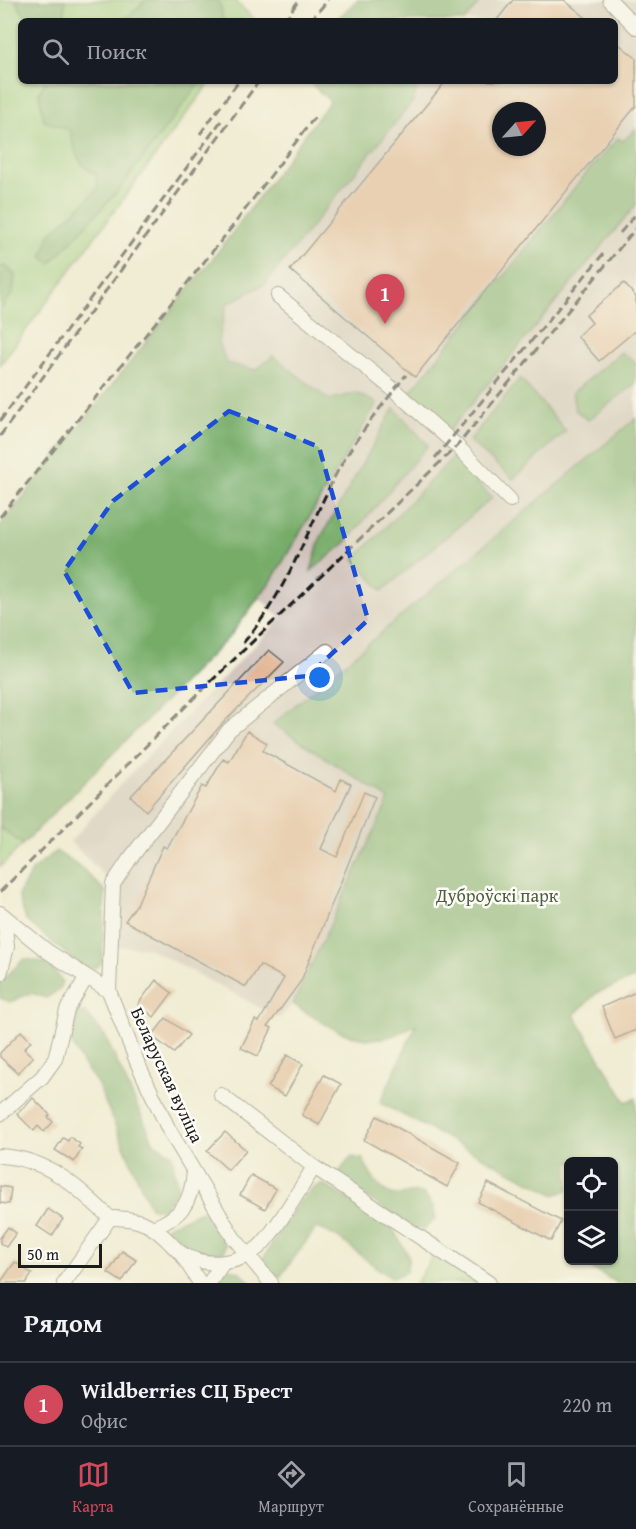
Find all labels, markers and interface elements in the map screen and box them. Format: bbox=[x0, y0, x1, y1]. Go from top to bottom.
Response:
search box bbox=[18, 18, 618, 84]
icon: search bbox=[39, 35, 72, 68]
text: Поиск bbox=[87, 35, 147, 67]
north arrow bbox=[492, 102, 546, 156]
pin: 1 bbox=[366, 274, 404, 324]
your location bbox=[305, 663, 334, 692]
park label: Дуброўскі парк bbox=[435, 882, 559, 909]
street label: Беларуская вуліца bbox=[124, 1003, 211, 1147]
map controls bbox=[564, 1157, 618, 1265]
button: locate bbox=[564, 1157, 618, 1211]
button: layers bbox=[564, 1211, 618, 1265]
scale bar bbox=[18, 1241, 102, 1268]
text: 50 m bbox=[27, 1242, 59, 1266]
text: Рядом bbox=[24, 1303, 102, 1342]
text: Wildberries СЦ Брест bbox=[81, 1374, 292, 1406]
text: 1 bbox=[38, 1390, 49, 1419]
text: 220 m bbox=[562, 1390, 612, 1419]
text: Офис bbox=[81, 1406, 127, 1435]
tab: Карта bbox=[72, 1458, 114, 1518]
tab: Маршрут bbox=[258, 1458, 324, 1518]
tab: Сохранённые bbox=[468, 1458, 564, 1518]

